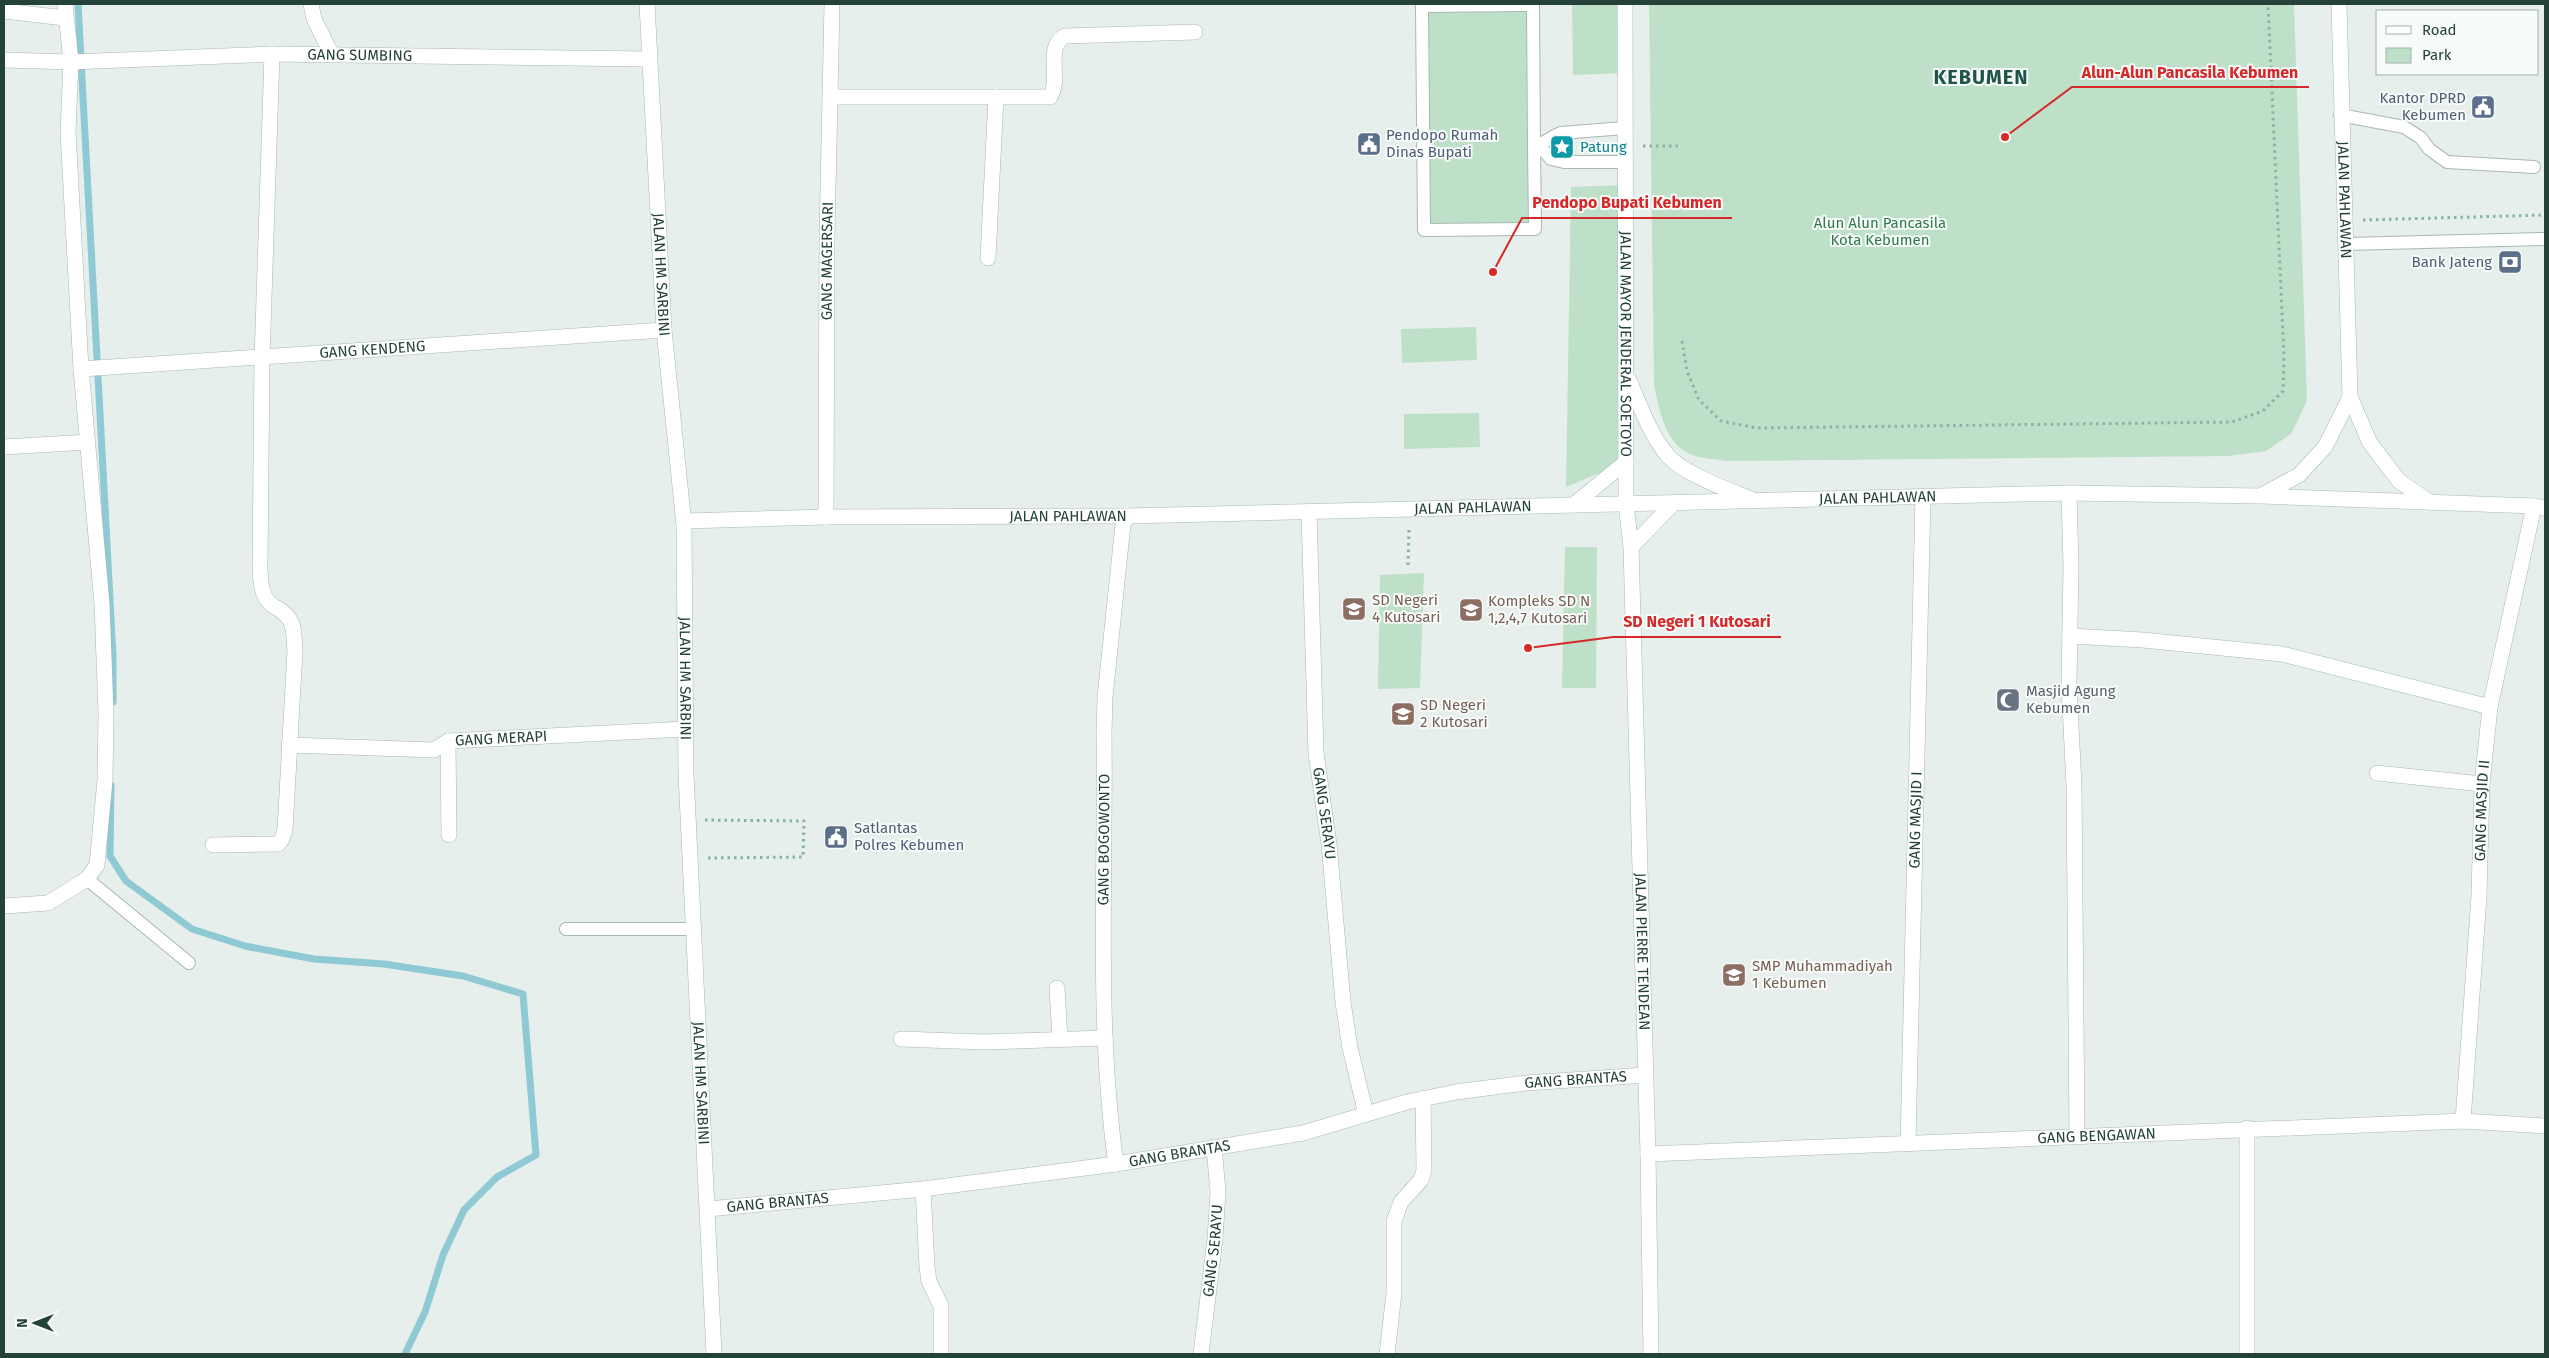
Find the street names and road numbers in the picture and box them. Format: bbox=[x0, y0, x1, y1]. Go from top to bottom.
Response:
street label: GANG SUMBING bbox=[307, 45, 412, 65]
street label: JALAN PAHLAWAN bbox=[2334, 141, 2355, 259]
street label: GANG MAGERSARI bbox=[818, 202, 837, 320]
street label: JALAN HM SARBINI bbox=[649, 213, 674, 337]
street label: JALAN MAYOR JENDERAL SOETOYO bbox=[1616, 231, 1635, 457]
street label: GANG KENDENG bbox=[319, 337, 426, 362]
street label: JALAN PAHLAWAN bbox=[1819, 487, 1937, 508]
street label: JALAN PAHLAWAN bbox=[1414, 497, 1532, 518]
street label: JALAN PAHLAWAN bbox=[1009, 507, 1127, 525]
street label: JALAN HM SARBINI bbox=[676, 617, 695, 740]
street label: GANG MERAPI bbox=[455, 727, 548, 750]
street label: GANG MASJID II bbox=[2471, 759, 2493, 862]
street label: GANG SERAYU bbox=[1309, 766, 1339, 860]
street label: GANG MASJID I bbox=[1905, 771, 1926, 869]
street label: GANG BOGOWONTO bbox=[1094, 774, 1113, 906]
street label: JALAN PIERRE TENDEAN bbox=[1631, 873, 1654, 1031]
street label: JALAN HM SARBINI bbox=[689, 1021, 713, 1145]
street label: GANG BRANTAS bbox=[1524, 1067, 1628, 1092]
street label: GANG BENGAWAN bbox=[2037, 1124, 2156, 1147]
street label: GANG BRANTAS bbox=[1127, 1136, 1232, 1171]
street label: GANG BRANTAS bbox=[726, 1189, 830, 1216]
street label: GANG SERAYU bbox=[1199, 1204, 1226, 1298]

